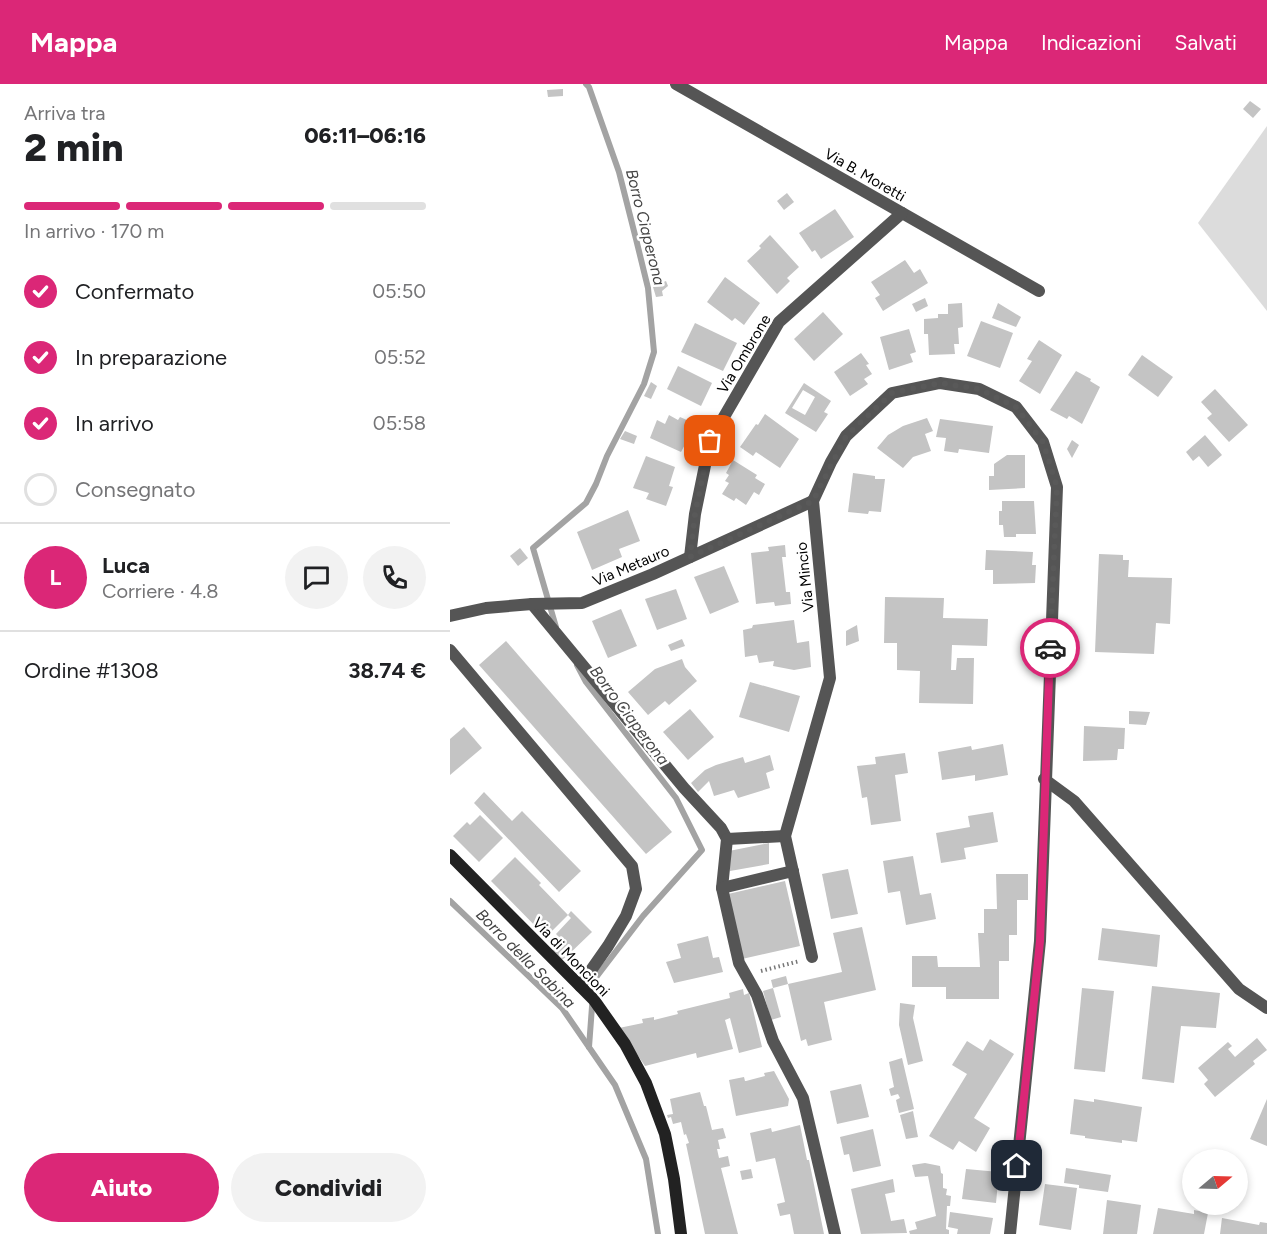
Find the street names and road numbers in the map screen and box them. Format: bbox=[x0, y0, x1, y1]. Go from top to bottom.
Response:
street label: Via B. Moretti bbox=[821, 145, 909, 205]
street label: Via Ombrone bbox=[713, 311, 775, 397]
street label: Via Mincio bbox=[792, 541, 818, 613]
street label: Via Metauro bbox=[590, 542, 672, 590]
street label: Via di Moncioni bbox=[529, 914, 613, 1000]

